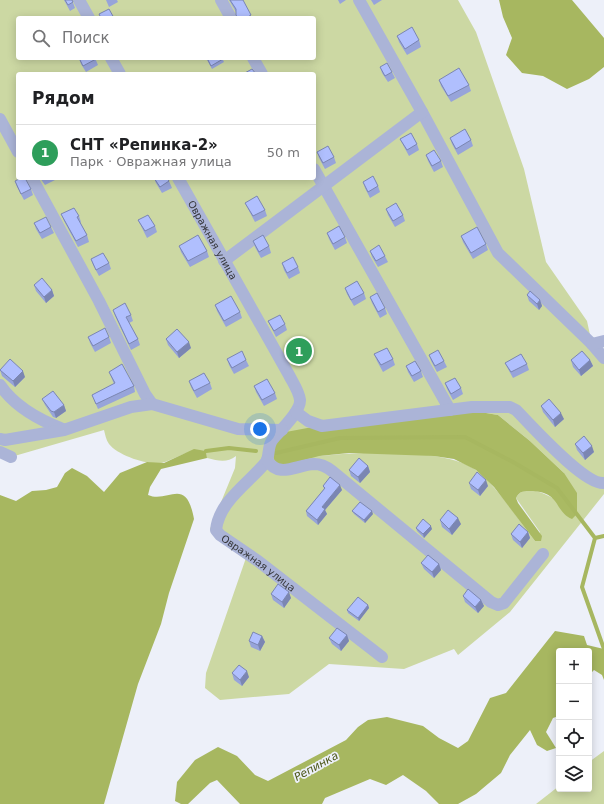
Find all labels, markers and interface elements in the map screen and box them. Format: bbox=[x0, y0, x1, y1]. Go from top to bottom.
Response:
search box bbox=[16, 16, 316, 60]
icon: search bbox=[30, 27, 52, 49]
text: Поиск bbox=[62, 29, 110, 47]
text: Рядом bbox=[32, 88, 95, 108]
text: СНТ «Репинка-2» bbox=[70, 136, 218, 154]
text: 1 bbox=[40, 145, 50, 160]
text: 50 m bbox=[267, 145, 300, 160]
text: Парк · Овражная улица bbox=[70, 154, 232, 169]
street label: Овражная улица bbox=[186, 199, 239, 282]
pin: 1 bbox=[286, 336, 312, 366]
your location bbox=[250, 419, 270, 439]
street label: Овражная улица bbox=[219, 533, 297, 594]
map controls bbox=[556, 648, 592, 792]
button: + bbox=[556, 648, 592, 684]
button: − bbox=[556, 684, 592, 720]
button: locate bbox=[556, 720, 592, 756]
water label: Репинка bbox=[292, 749, 341, 784]
button: layers bbox=[556, 756, 592, 792]

